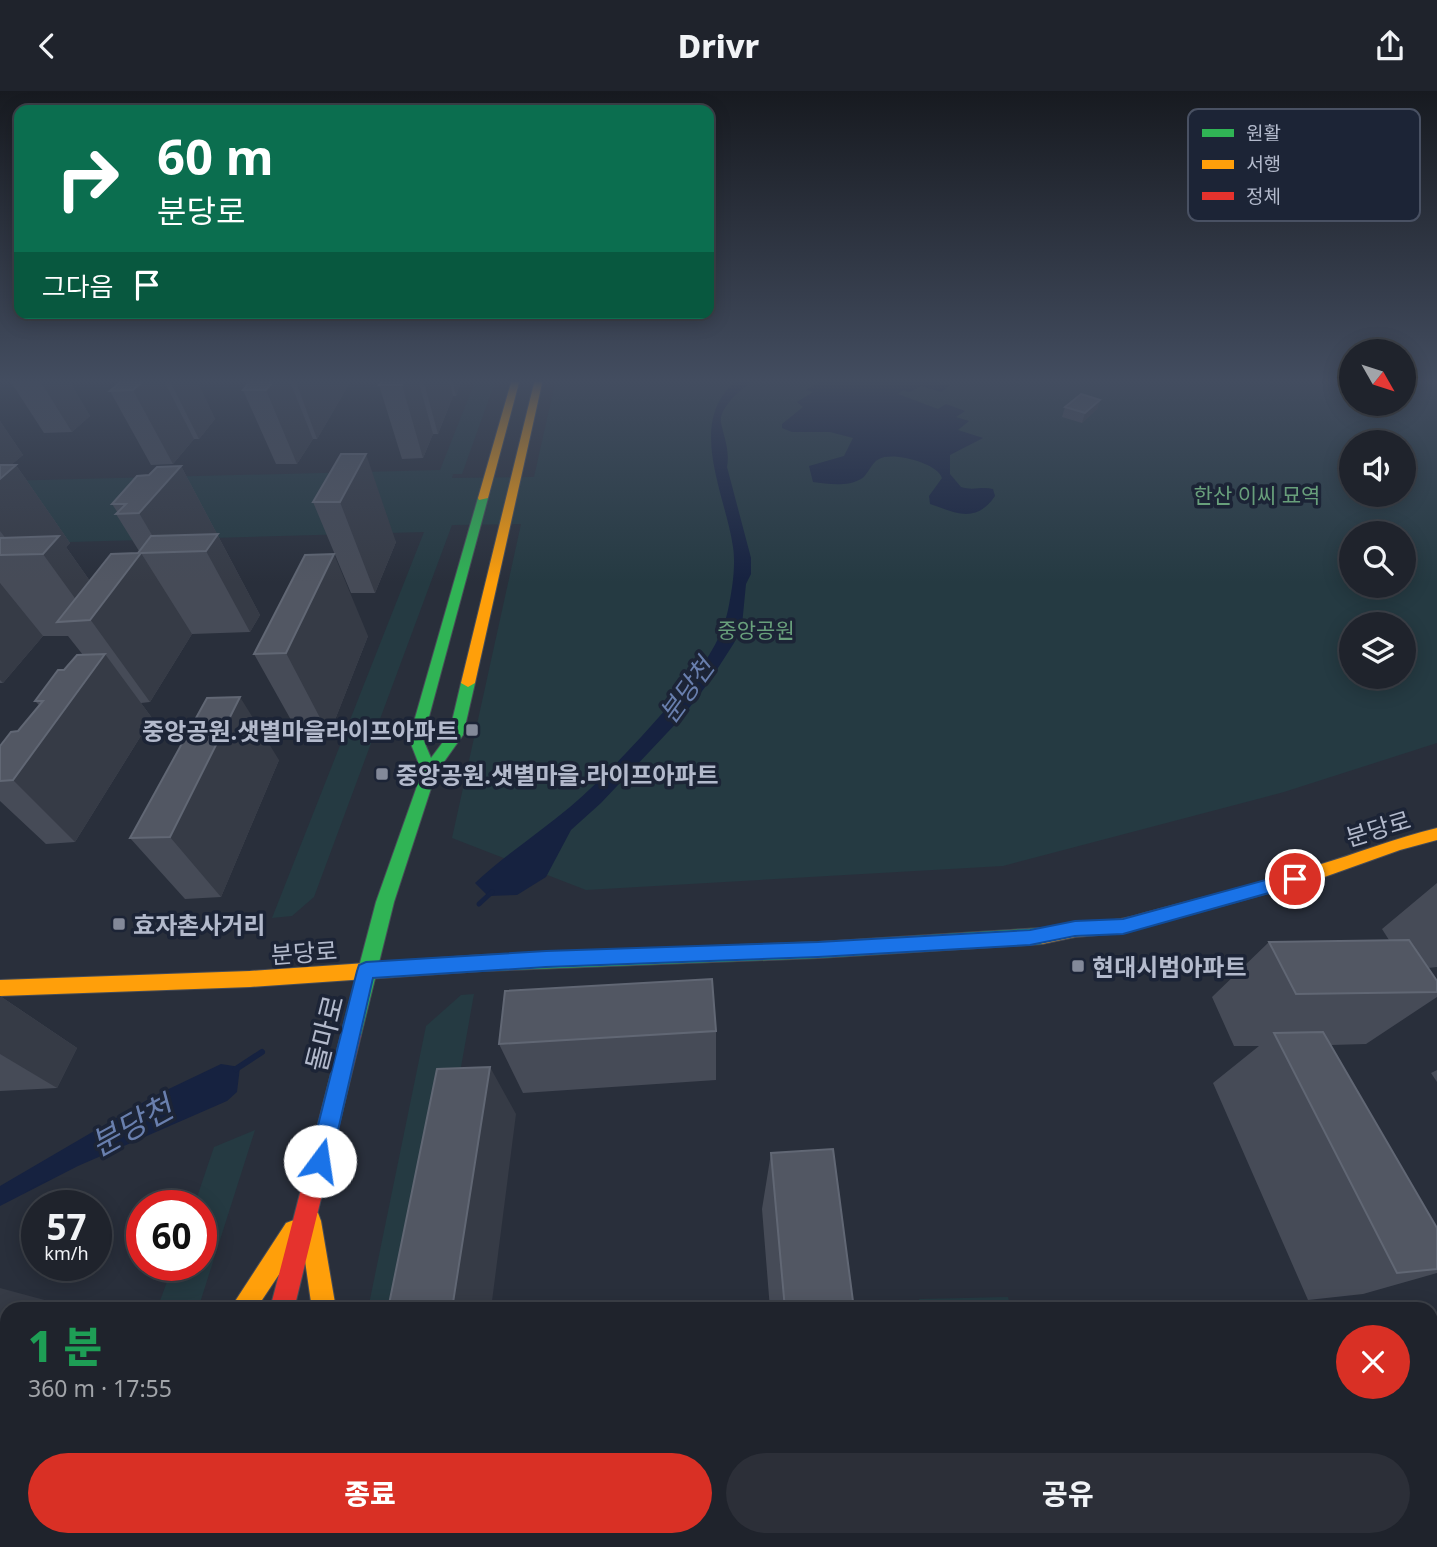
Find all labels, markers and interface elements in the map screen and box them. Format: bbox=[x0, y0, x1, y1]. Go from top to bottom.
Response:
text: Drivr bbox=[678, 24, 759, 67]
icon: back bbox=[28, 27, 66, 65]
icon: share bbox=[1371, 27, 1409, 65]
legend bbox=[1188, 109, 1420, 221]
text: 원활 bbox=[1246, 120, 1281, 146]
text: 60 m bbox=[157, 123, 274, 189]
icon: right bbox=[42, 133, 133, 224]
text: 서행 bbox=[1246, 151, 1281, 177]
text: 정체 bbox=[1246, 183, 1281, 209]
text: 분당로 bbox=[157, 189, 245, 232]
icon: arrive bbox=[128, 266, 166, 304]
text: 그다음 bbox=[42, 268, 114, 304]
north arrow bbox=[1339, 339, 1416, 417]
map controls bbox=[1339, 339, 1416, 689]
button: sound bbox=[1339, 430, 1416, 507]
park label: 한산 이씨 묘역 bbox=[1194, 481, 1320, 509]
button: search bbox=[1339, 521, 1416, 598]
button: layers bbox=[1339, 612, 1416, 689]
park label: 중앙공원 bbox=[717, 616, 795, 644]
water label: 분당천 bbox=[650, 648, 723, 730]
place label: 중앙공원.샛별마을라이프아파트 bbox=[142, 714, 458, 747]
marker: 중앙공원.샛별마을라이프아파트 bbox=[464, 722, 480, 738]
place label: 중앙공원.샛별마을.라이프아파트 bbox=[396, 758, 719, 791]
marker: 중앙공원.샛별마을.라이프아파트 bbox=[374, 766, 390, 782]
street label: 분당로 bbox=[1341, 803, 1415, 853]
pin bbox=[1265, 849, 1325, 909]
icon: arrive bbox=[1276, 860, 1314, 898]
place label: 효자촌사거리 bbox=[133, 908, 265, 941]
marker: 효자촌사거리 bbox=[111, 916, 127, 932]
street label: 분당로 bbox=[270, 933, 338, 971]
place label: 현대시범아파트 bbox=[1092, 950, 1247, 983]
marker: 현대시범아파트 bbox=[1070, 958, 1086, 974]
street label: 돌마로 bbox=[296, 991, 352, 1075]
water label: 분당천 bbox=[82, 1083, 183, 1165]
position arrow bbox=[283, 1124, 357, 1198]
speed limit sign: 60 bbox=[126, 1190, 217, 1281]
text: 57 bbox=[46, 1203, 87, 1250]
text: km/h bbox=[44, 1241, 89, 1265]
text: 1 분 bbox=[28, 1317, 102, 1374]
button: close bbox=[1336, 1325, 1410, 1399]
text: 360 m · 17:55 bbox=[28, 1372, 172, 1404]
button: 종료 bbox=[28, 1453, 712, 1533]
button: 공유 bbox=[726, 1453, 1410, 1533]

